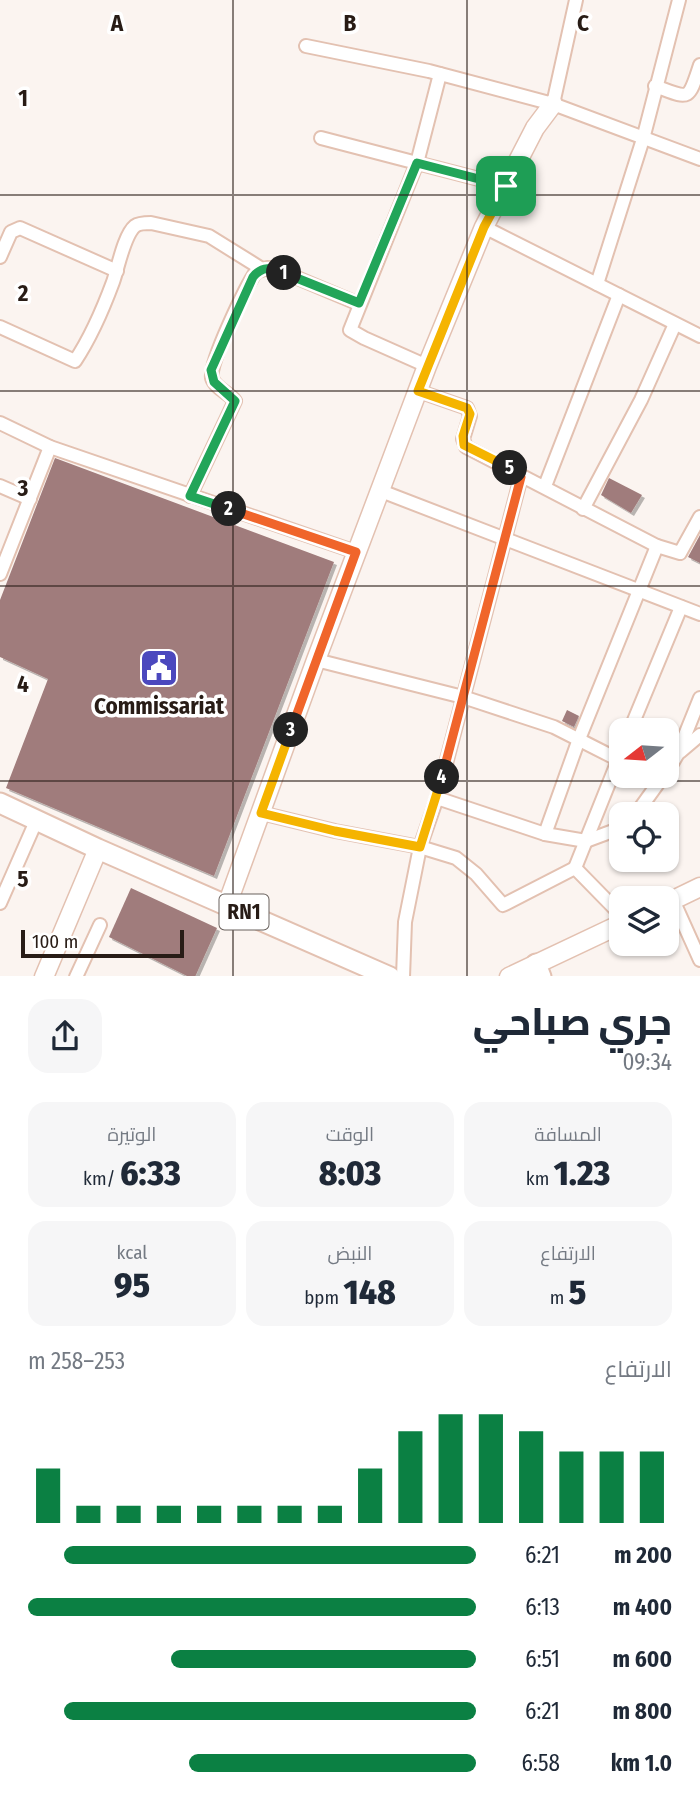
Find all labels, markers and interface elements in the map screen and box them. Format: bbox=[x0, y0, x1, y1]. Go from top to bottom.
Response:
text: A bbox=[110, 9, 124, 37]
text: B bbox=[344, 9, 357, 37]
text: C bbox=[577, 9, 589, 37]
text: 1 bbox=[18, 84, 28, 112]
pin bbox=[476, 156, 536, 216]
icon: arrive bbox=[487, 167, 525, 205]
pin: 1 bbox=[266, 256, 302, 290]
text: 1 bbox=[279, 261, 288, 284]
text: 2 bbox=[17, 279, 29, 307]
pin: 5 bbox=[492, 450, 528, 486]
text: 5 bbox=[505, 456, 514, 479]
text: 3 bbox=[17, 474, 29, 502]
pin: 2 bbox=[212, 491, 246, 526]
text: 2 bbox=[224, 497, 233, 520]
public building icon: Commissariat bbox=[138, 647, 180, 689]
text: 4 bbox=[17, 670, 29, 698]
place label: Commissariat bbox=[94, 692, 225, 720]
pin: 3 bbox=[274, 712, 308, 748]
text: 3 bbox=[286, 718, 295, 741]
north arrow bbox=[609, 718, 679, 788]
map controls bbox=[609, 718, 679, 956]
pin: 4 bbox=[424, 760, 460, 794]
text: 4 bbox=[437, 765, 446, 788]
button: locate bbox=[609, 802, 679, 872]
text: 5 bbox=[17, 865, 29, 893]
button: layers bbox=[609, 886, 679, 956]
road number: RN1 bbox=[219, 894, 268, 930]
scale bar bbox=[21, 928, 184, 959]
text: 100 m bbox=[32, 930, 78, 953]
button: share bbox=[28, 999, 102, 1073]
text: جري صباحي bbox=[473, 999, 672, 1045]
text: 09:34 bbox=[623, 1048, 672, 1076]
text: الوتيرة bbox=[108, 1123, 156, 1146]
text: الوقت bbox=[326, 1123, 374, 1146]
text: المسافة bbox=[534, 1123, 602, 1146]
text: 6:33 bbox=[120, 1152, 181, 1194]
text: 8:03 bbox=[319, 1152, 381, 1194]
text: 1.23 bbox=[554, 1152, 610, 1194]
text: /km bbox=[83, 1167, 120, 1190]
text: km bbox=[526, 1167, 554, 1190]
text: kcal bbox=[117, 1241, 147, 1264]
text: النبض bbox=[328, 1242, 372, 1265]
text: الارتفاع bbox=[540, 1242, 596, 1265]
text: 95 bbox=[114, 1264, 150, 1306]
text: 148 bbox=[344, 1271, 396, 1313]
text: 5 bbox=[569, 1271, 586, 1313]
text: bpm bbox=[304, 1286, 344, 1309]
text: m bbox=[550, 1286, 569, 1309]
text: 253–258 m bbox=[28, 1347, 125, 1375]
text: الارتفاع bbox=[605, 1355, 672, 1383]
text: 6:21 bbox=[525, 1541, 560, 1569]
text: 200 m bbox=[614, 1541, 672, 1569]
text: 6:13 bbox=[525, 1593, 560, 1621]
text: 400 m bbox=[613, 1593, 672, 1621]
text: 6:51 bbox=[525, 1645, 560, 1673]
text: 600 m bbox=[612, 1645, 672, 1673]
text: 6:21 bbox=[525, 1697, 560, 1725]
text: 800 m bbox=[612, 1697, 672, 1725]
text: 6:58 bbox=[522, 1749, 560, 1777]
text: 1.0 km bbox=[611, 1749, 672, 1777]

